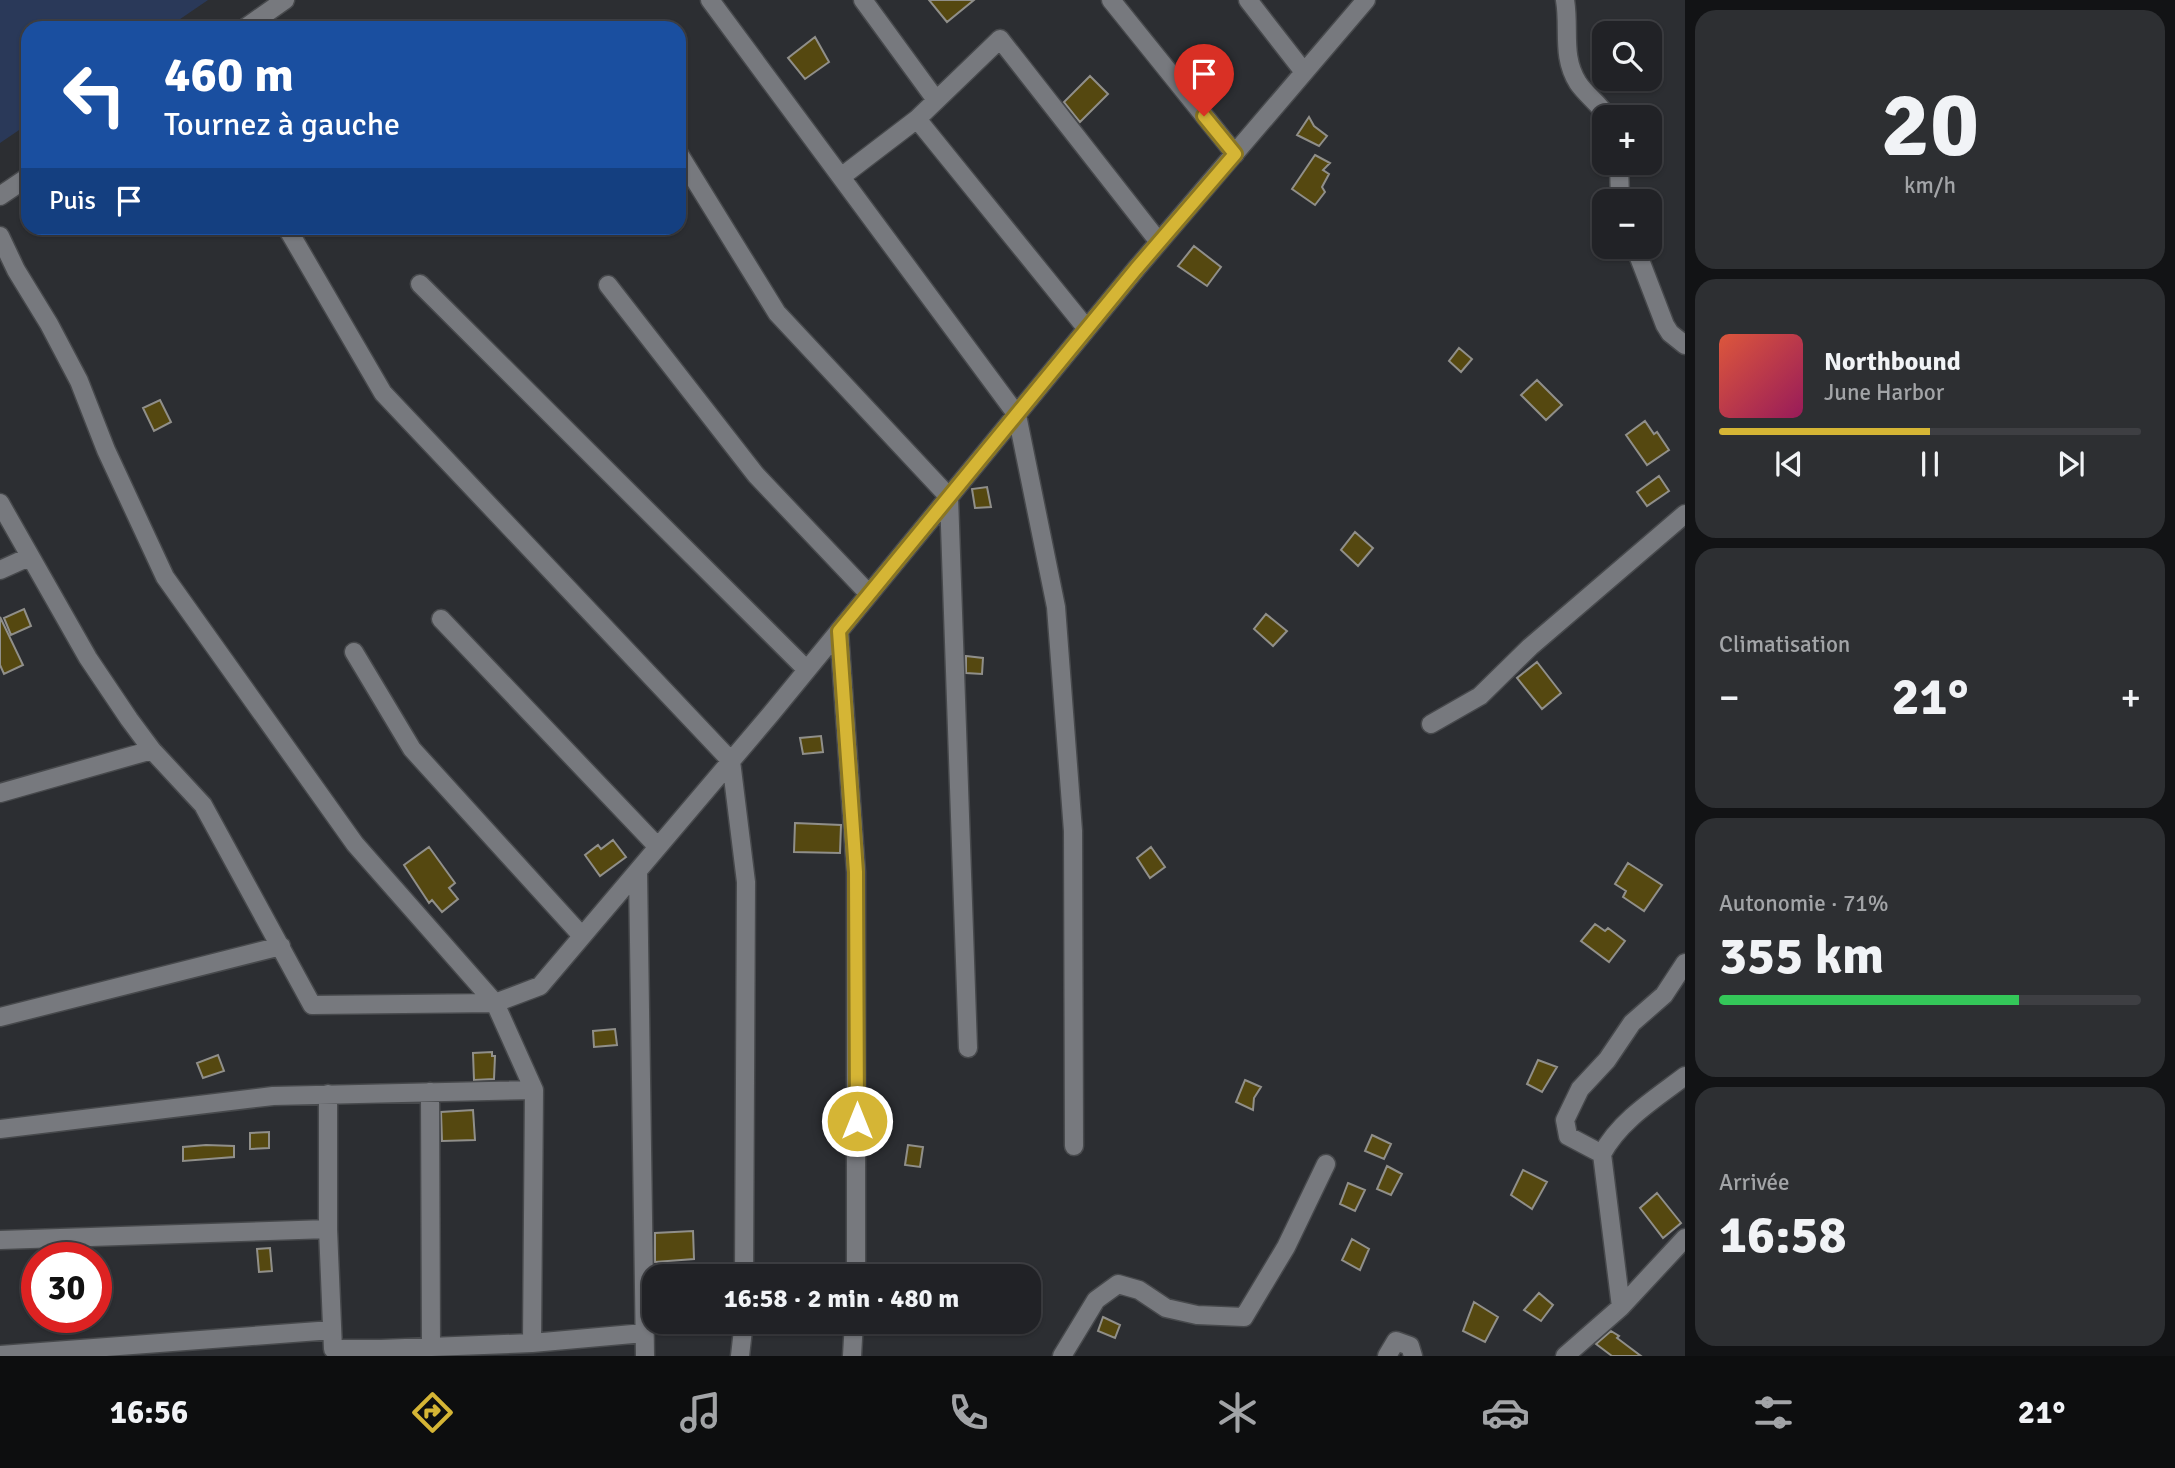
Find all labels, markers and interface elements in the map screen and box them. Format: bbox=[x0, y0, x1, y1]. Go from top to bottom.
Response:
map controls bbox=[1592, 21, 1662, 259]
button: search bbox=[1592, 21, 1662, 91]
pin bbox=[1174, 44, 1234, 116]
text: 460 m bbox=[164, 45, 294, 105]
icon: left bbox=[49, 49, 140, 140]
icon: arrive bbox=[1185, 55, 1223, 93]
text: 20 bbox=[1881, 69, 1979, 182]
text: Tournez à gauche bbox=[164, 105, 400, 144]
button: + bbox=[1592, 105, 1662, 175]
text: km/h bbox=[1904, 171, 1956, 200]
icon: arrive bbox=[110, 182, 148, 220]
text: Puis bbox=[49, 185, 96, 217]
button: − bbox=[1592, 189, 1662, 259]
text: Northbound bbox=[1824, 346, 1961, 378]
text: June Harbor bbox=[1824, 378, 1944, 407]
icon: previous bbox=[1770, 445, 1808, 483]
icon: pause bbox=[1911, 445, 1949, 483]
icon: next bbox=[2052, 445, 2090, 483]
text: Climatisation bbox=[1719, 630, 1850, 659]
text: 21° bbox=[1892, 665, 1968, 729]
text: − bbox=[1719, 674, 1740, 721]
text: + bbox=[2120, 674, 2141, 721]
text: Autonomie · 71% bbox=[1719, 889, 1889, 918]
text: 355 km bbox=[1719, 924, 1884, 988]
position arrow bbox=[820, 1084, 894, 1158]
text: Arrivée bbox=[1719, 1168, 1790, 1197]
text: 16:58 bbox=[1719, 1203, 1847, 1267]
speed limit sign: 30 bbox=[21, 1242, 112, 1333]
text: 16:58 · 2 min · 480 m bbox=[724, 1283, 959, 1315]
icon: directions bbox=[408, 1388, 457, 1437]
icon: music bbox=[676, 1388, 725, 1437]
icon: phone bbox=[944, 1388, 993, 1437]
icon: climate bbox=[1213, 1388, 1262, 1437]
icon: car bbox=[1481, 1388, 1530, 1437]
icon: filters bbox=[1749, 1388, 1798, 1437]
text: 16:56 bbox=[110, 1393, 188, 1432]
text: 21° bbox=[2018, 1393, 2065, 1432]

